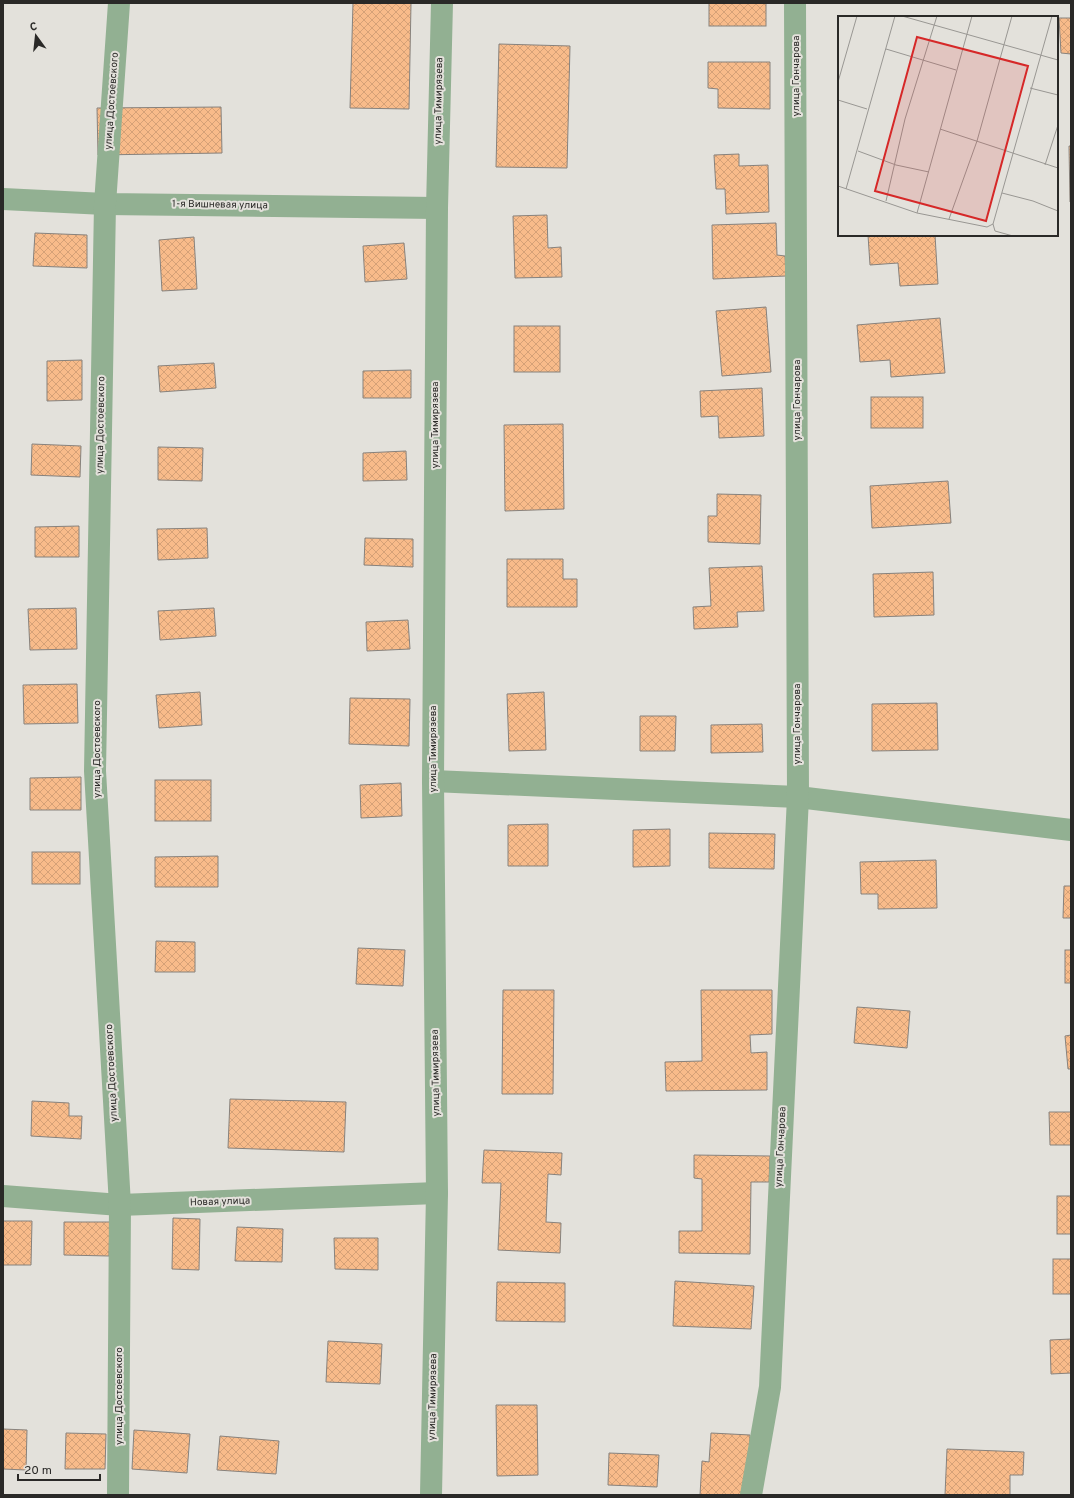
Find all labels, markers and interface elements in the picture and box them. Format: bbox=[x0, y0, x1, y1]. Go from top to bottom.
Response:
north arrow bbox=[16, 16, 56, 56]
inset map bbox=[838, 16, 1058, 236]
text: С bbox=[28, 20, 39, 35]
street label: улица Гончарова bbox=[790, 36, 803, 116]
street label: улица Достоевского bbox=[102, 51, 122, 150]
street label: улица Тимирязева bbox=[432, 57, 446, 145]
street label: 1-я Вишневая улица bbox=[172, 198, 268, 212]
street label: улица Гончарова bbox=[791, 360, 804, 440]
street label: улица Достоевского bbox=[94, 376, 108, 474]
street label: улица Тимирязева bbox=[429, 381, 442, 469]
street label: улица Гончарова bbox=[791, 684, 804, 764]
street label: улица Достоевского bbox=[91, 700, 104, 798]
street label: улица Тимирязева bbox=[427, 705, 440, 793]
street label: улица Достоевского bbox=[103, 1023, 121, 1122]
street label: улица Тимирязева bbox=[429, 1029, 443, 1117]
street label: улица Гончарова bbox=[772, 1106, 790, 1188]
street label: Новая улица bbox=[190, 1194, 250, 1210]
street label: улица Достоевского bbox=[113, 1347, 126, 1445]
street label: улица Тимирязева bbox=[426, 1353, 440, 1441]
scale bar bbox=[18, 1456, 100, 1482]
text: 20 m bbox=[24, 1463, 52, 1479]

